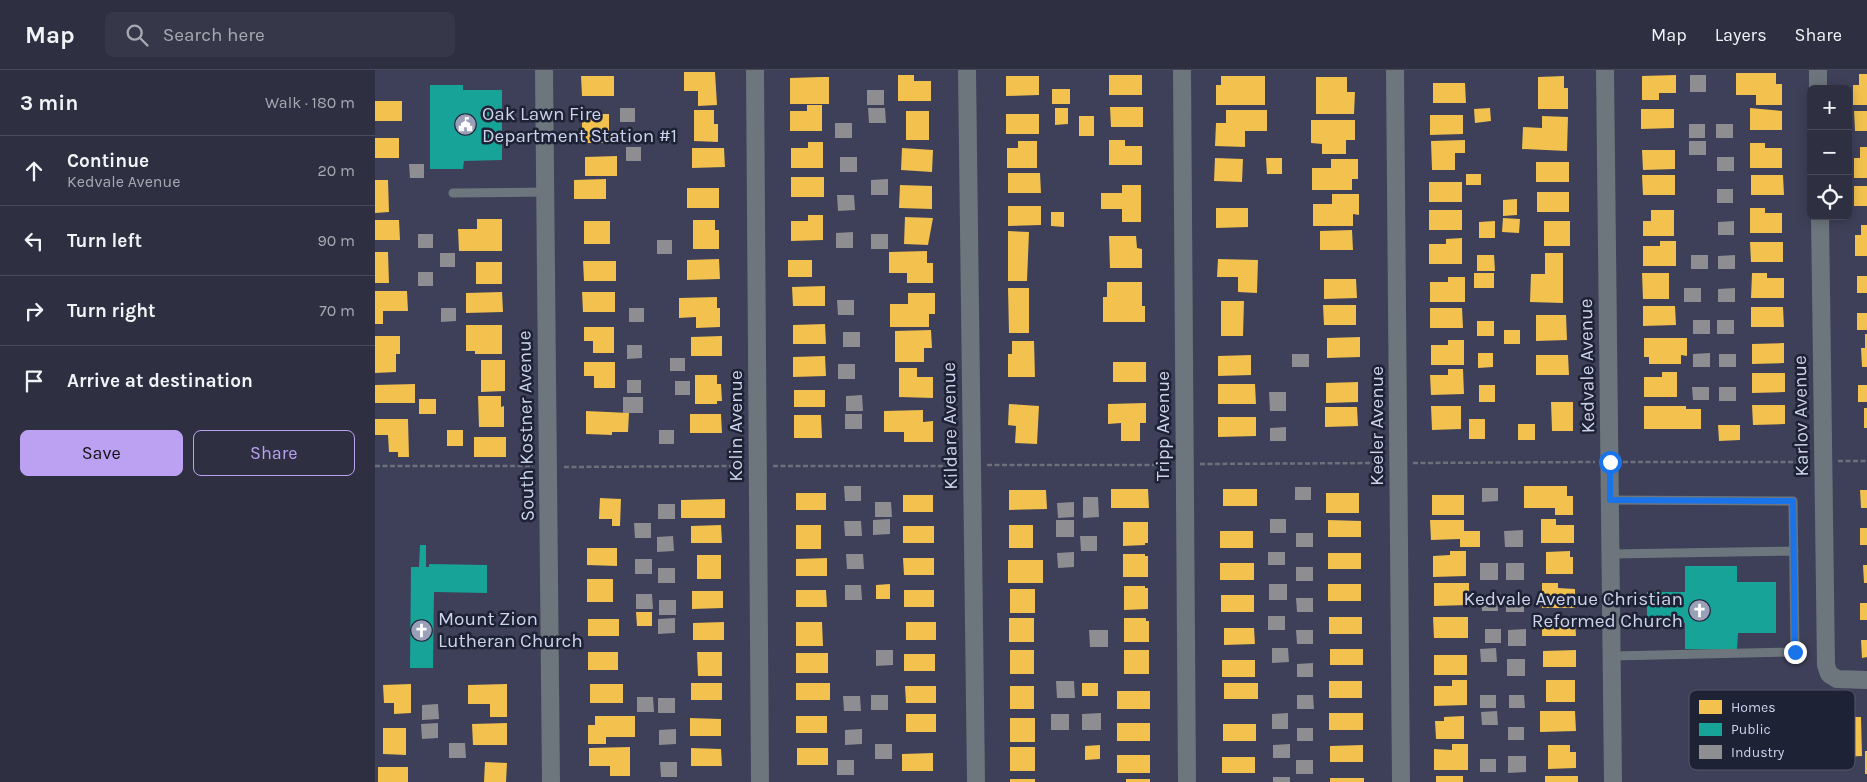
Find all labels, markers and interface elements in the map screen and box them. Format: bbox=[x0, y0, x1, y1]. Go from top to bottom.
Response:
search box bbox=[105, 12, 455, 57]
text: Map bbox=[25, 21, 75, 49]
icon: search bbox=[123, 21, 151, 49]
text: Search here bbox=[163, 24, 265, 46]
text: Map bbox=[1651, 24, 1687, 46]
text: Layers bbox=[1715, 24, 1767, 46]
text: Share bbox=[1795, 24, 1842, 46]
map controls bbox=[1807, 85, 1852, 220]
button: + bbox=[1807, 85, 1852, 130]
text: 3 min bbox=[20, 91, 78, 115]
text: Walk · 180 m bbox=[265, 93, 355, 112]
place label: Oak Lawn Fire Department Station #1 bbox=[482, 103, 677, 147]
public building icon: Oak Lawn Fire Department Station #1 bbox=[454, 113, 478, 137]
button: − bbox=[1807, 130, 1852, 175]
text: Continue bbox=[67, 150, 149, 172]
icon: ahead bbox=[20, 157, 48, 185]
text: 20 m bbox=[317, 161, 355, 180]
text: Kedvale Avenue bbox=[67, 172, 180, 191]
button: locate bbox=[1807, 175, 1852, 220]
icon: left bbox=[20, 227, 48, 255]
text: Turn left bbox=[67, 230, 142, 252]
text: 90 m bbox=[317, 231, 355, 250]
icon: right bbox=[20, 297, 48, 325]
street label: Kedvale Avenue bbox=[1575, 298, 1599, 434]
text: Turn right bbox=[67, 300, 156, 322]
text: 70 m bbox=[319, 301, 355, 320]
street label: South Kostner Avenue bbox=[513, 330, 539, 522]
street label: Karlov Avenue bbox=[1789, 355, 1813, 477]
street label: Kildare Avenue bbox=[938, 362, 962, 490]
street label: Keeler Avenue bbox=[1366, 366, 1388, 486]
icon: arrive bbox=[20, 367, 48, 395]
text: Arrive at destination bbox=[67, 370, 253, 392]
street label: Kolin Avenue bbox=[725, 370, 747, 482]
street label: Tripp Avenue bbox=[1152, 371, 1174, 481]
button: Save bbox=[20, 430, 183, 476]
button: Share bbox=[193, 430, 355, 476]
route start bbox=[1599, 451, 1622, 474]
place label: Kedvale Avenue Christian Reformed Church bbox=[1463, 588, 1683, 632]
church icon: Kedvale Avenue Christian Reformed Church bbox=[1687, 598, 1711, 622]
place label: Mount Zion Lutheran Church bbox=[438, 608, 583, 652]
church icon: Mount Zion Lutheran Church bbox=[410, 618, 434, 642]
route end bbox=[1784, 641, 1807, 664]
legend bbox=[1689, 690, 1855, 770]
text: Homes bbox=[1731, 699, 1776, 716]
text: Public bbox=[1731, 721, 1771, 738]
text: Industry bbox=[1731, 744, 1785, 761]

